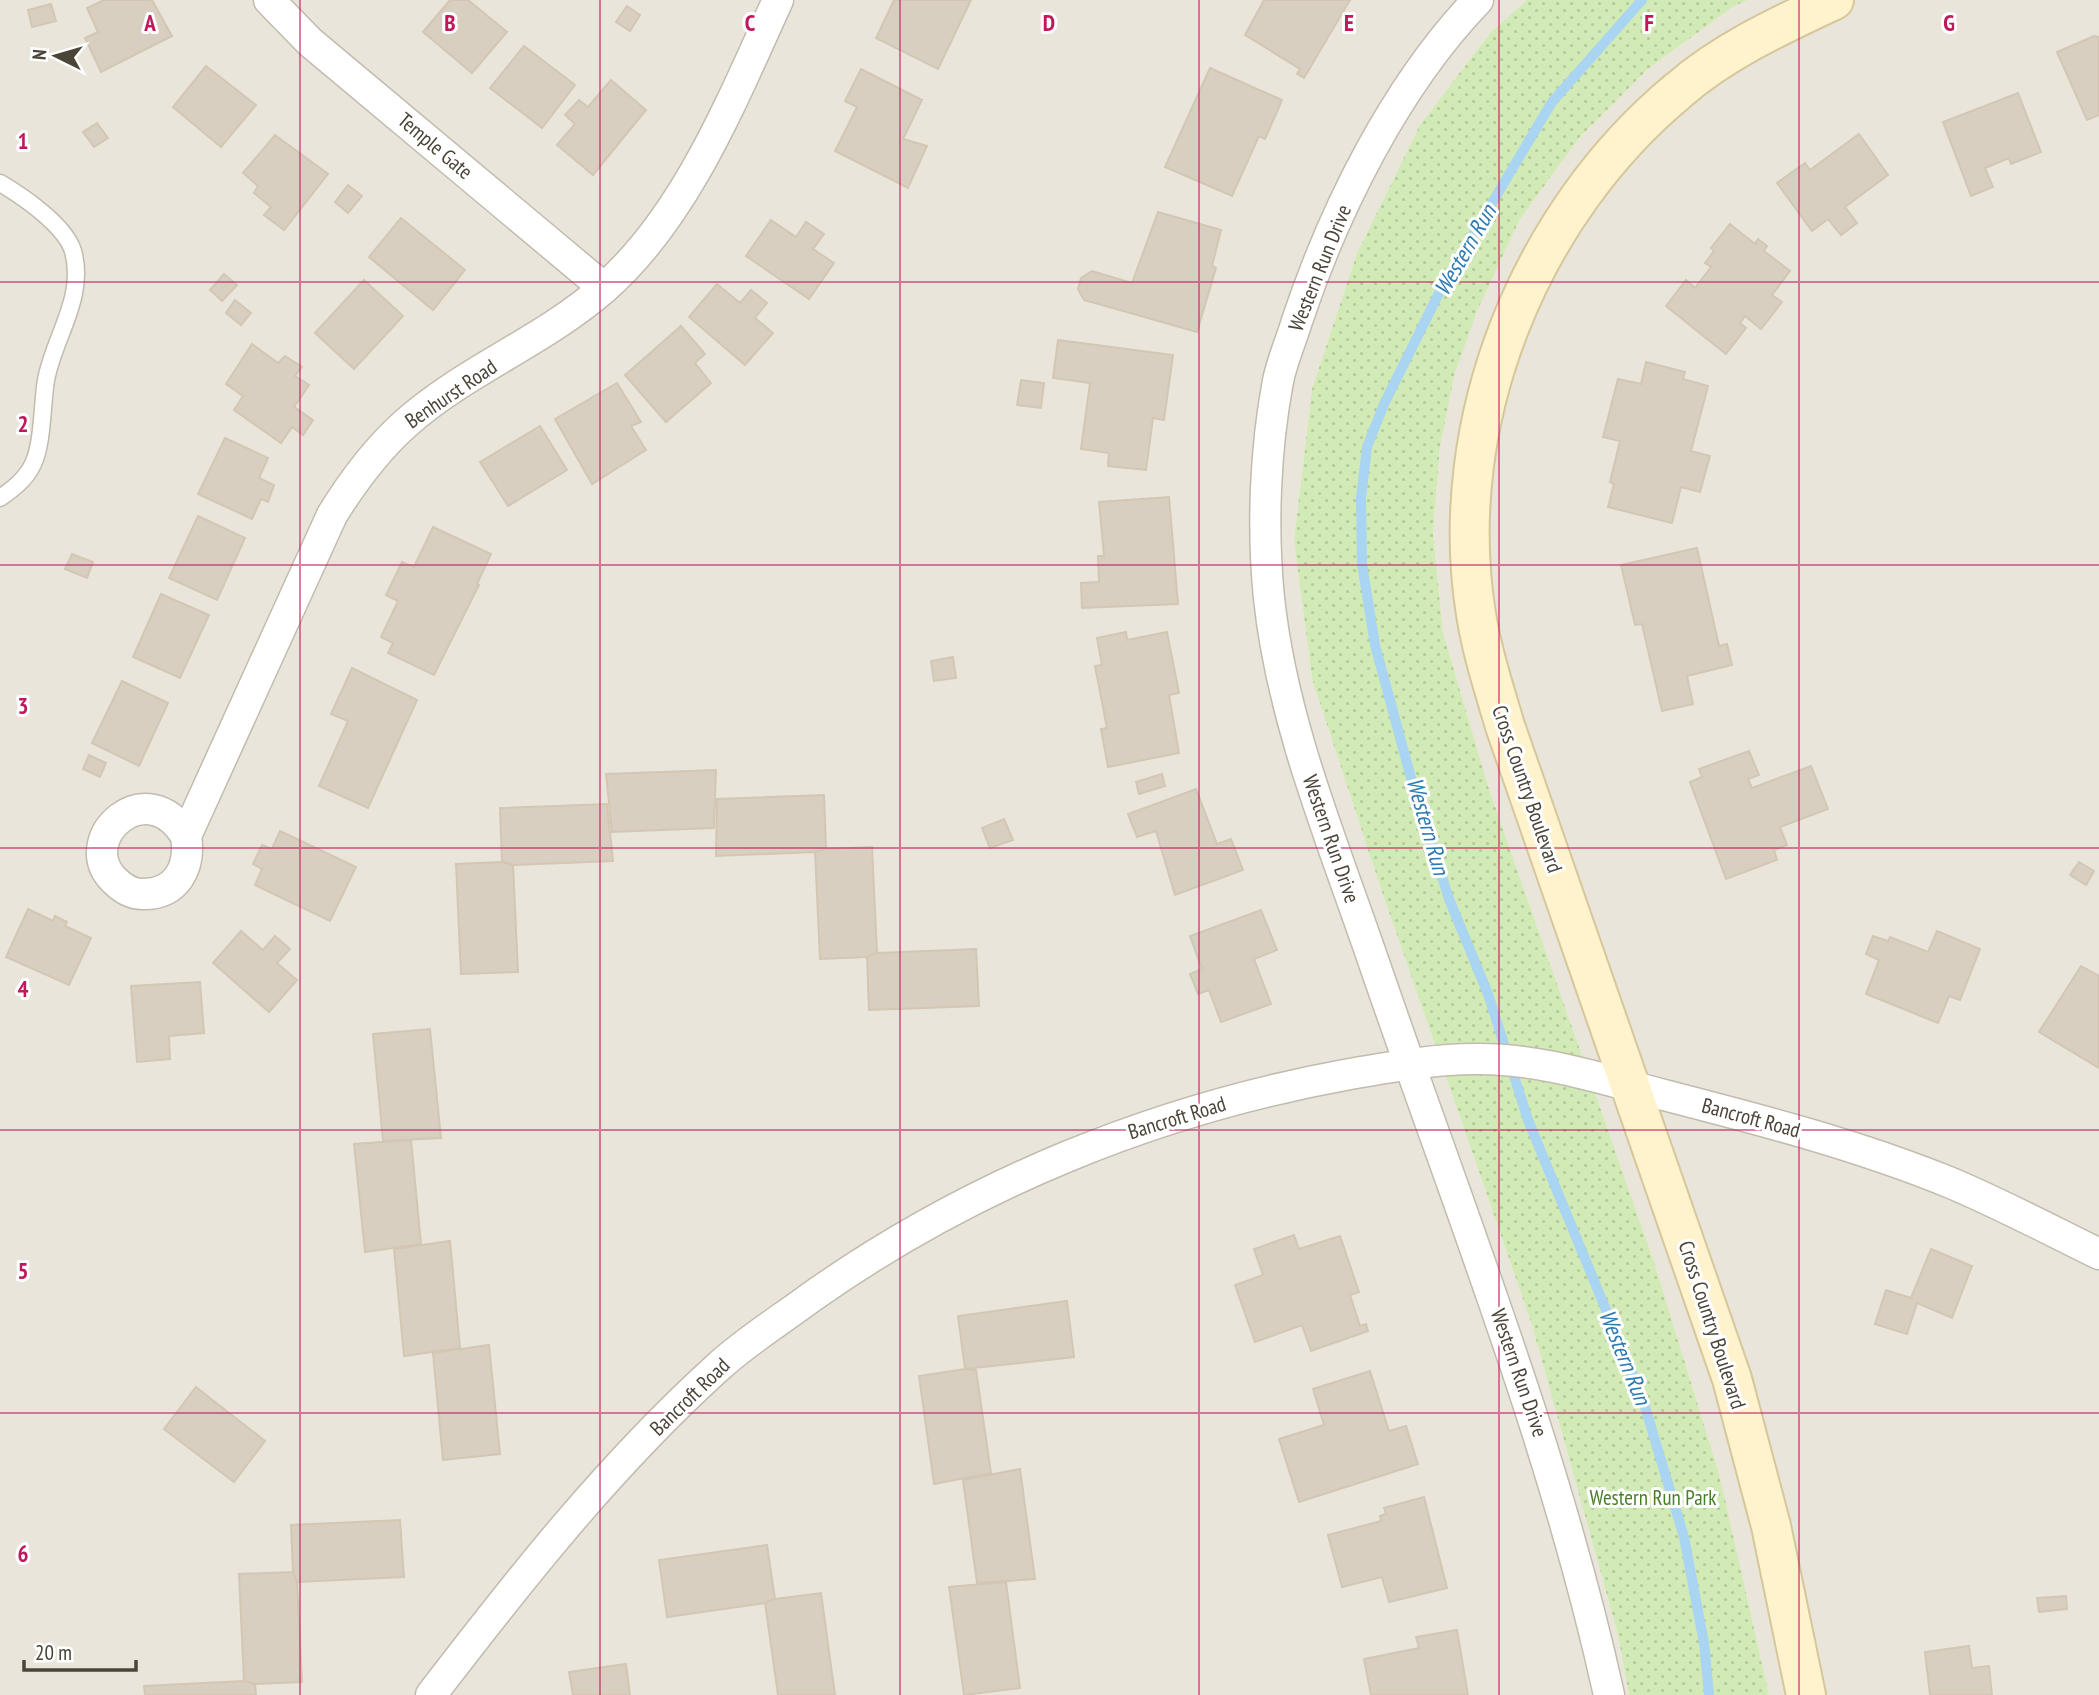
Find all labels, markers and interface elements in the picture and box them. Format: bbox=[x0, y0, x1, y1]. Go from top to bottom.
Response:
text: A bbox=[143, 8, 156, 37]
text: B bbox=[444, 8, 456, 37]
text: C bbox=[745, 8, 756, 37]
text: D bbox=[1043, 8, 1055, 37]
text: E bbox=[1344, 8, 1354, 37]
text: F bbox=[1644, 8, 1654, 37]
text: G bbox=[1943, 8, 1955, 37]
north arrow bbox=[21, 21, 91, 91]
text: N bbox=[27, 48, 51, 61]
street label: Temple Gate bbox=[392, 106, 478, 185]
text: 1 bbox=[18, 126, 29, 155]
water label: Western Run bbox=[1427, 198, 1503, 300]
street label: Western Run Drive bbox=[1282, 201, 1357, 335]
street label: Benhurst Road bbox=[400, 353, 502, 434]
text: 2 bbox=[18, 409, 29, 438]
text: 3 bbox=[18, 691, 29, 720]
street label: Cross Country Boulevard bbox=[1486, 702, 1569, 876]
street label: Western Run Drive bbox=[1297, 771, 1366, 907]
water label: Western Run bbox=[1401, 774, 1457, 880]
text: 4 bbox=[18, 974, 29, 1003]
street label: Bancroft Road bbox=[1125, 1090, 1229, 1145]
street label: Bancroft Road bbox=[1699, 1091, 1803, 1144]
street label: Cross Country Boulevard bbox=[1673, 1237, 1752, 1412]
text: 5 bbox=[18, 1256, 29, 1285]
street label: Western Run Drive bbox=[1485, 1305, 1554, 1441]
water label: Western Run bbox=[1593, 1305, 1658, 1410]
street label: Bancroft Road bbox=[644, 1352, 735, 1441]
park label: Western Run Park bbox=[1590, 1484, 1716, 1511]
text: 6 bbox=[18, 1539, 29, 1568]
scale bar bbox=[24, 1628, 136, 1672]
text: 20 m bbox=[35, 1639, 72, 1666]

